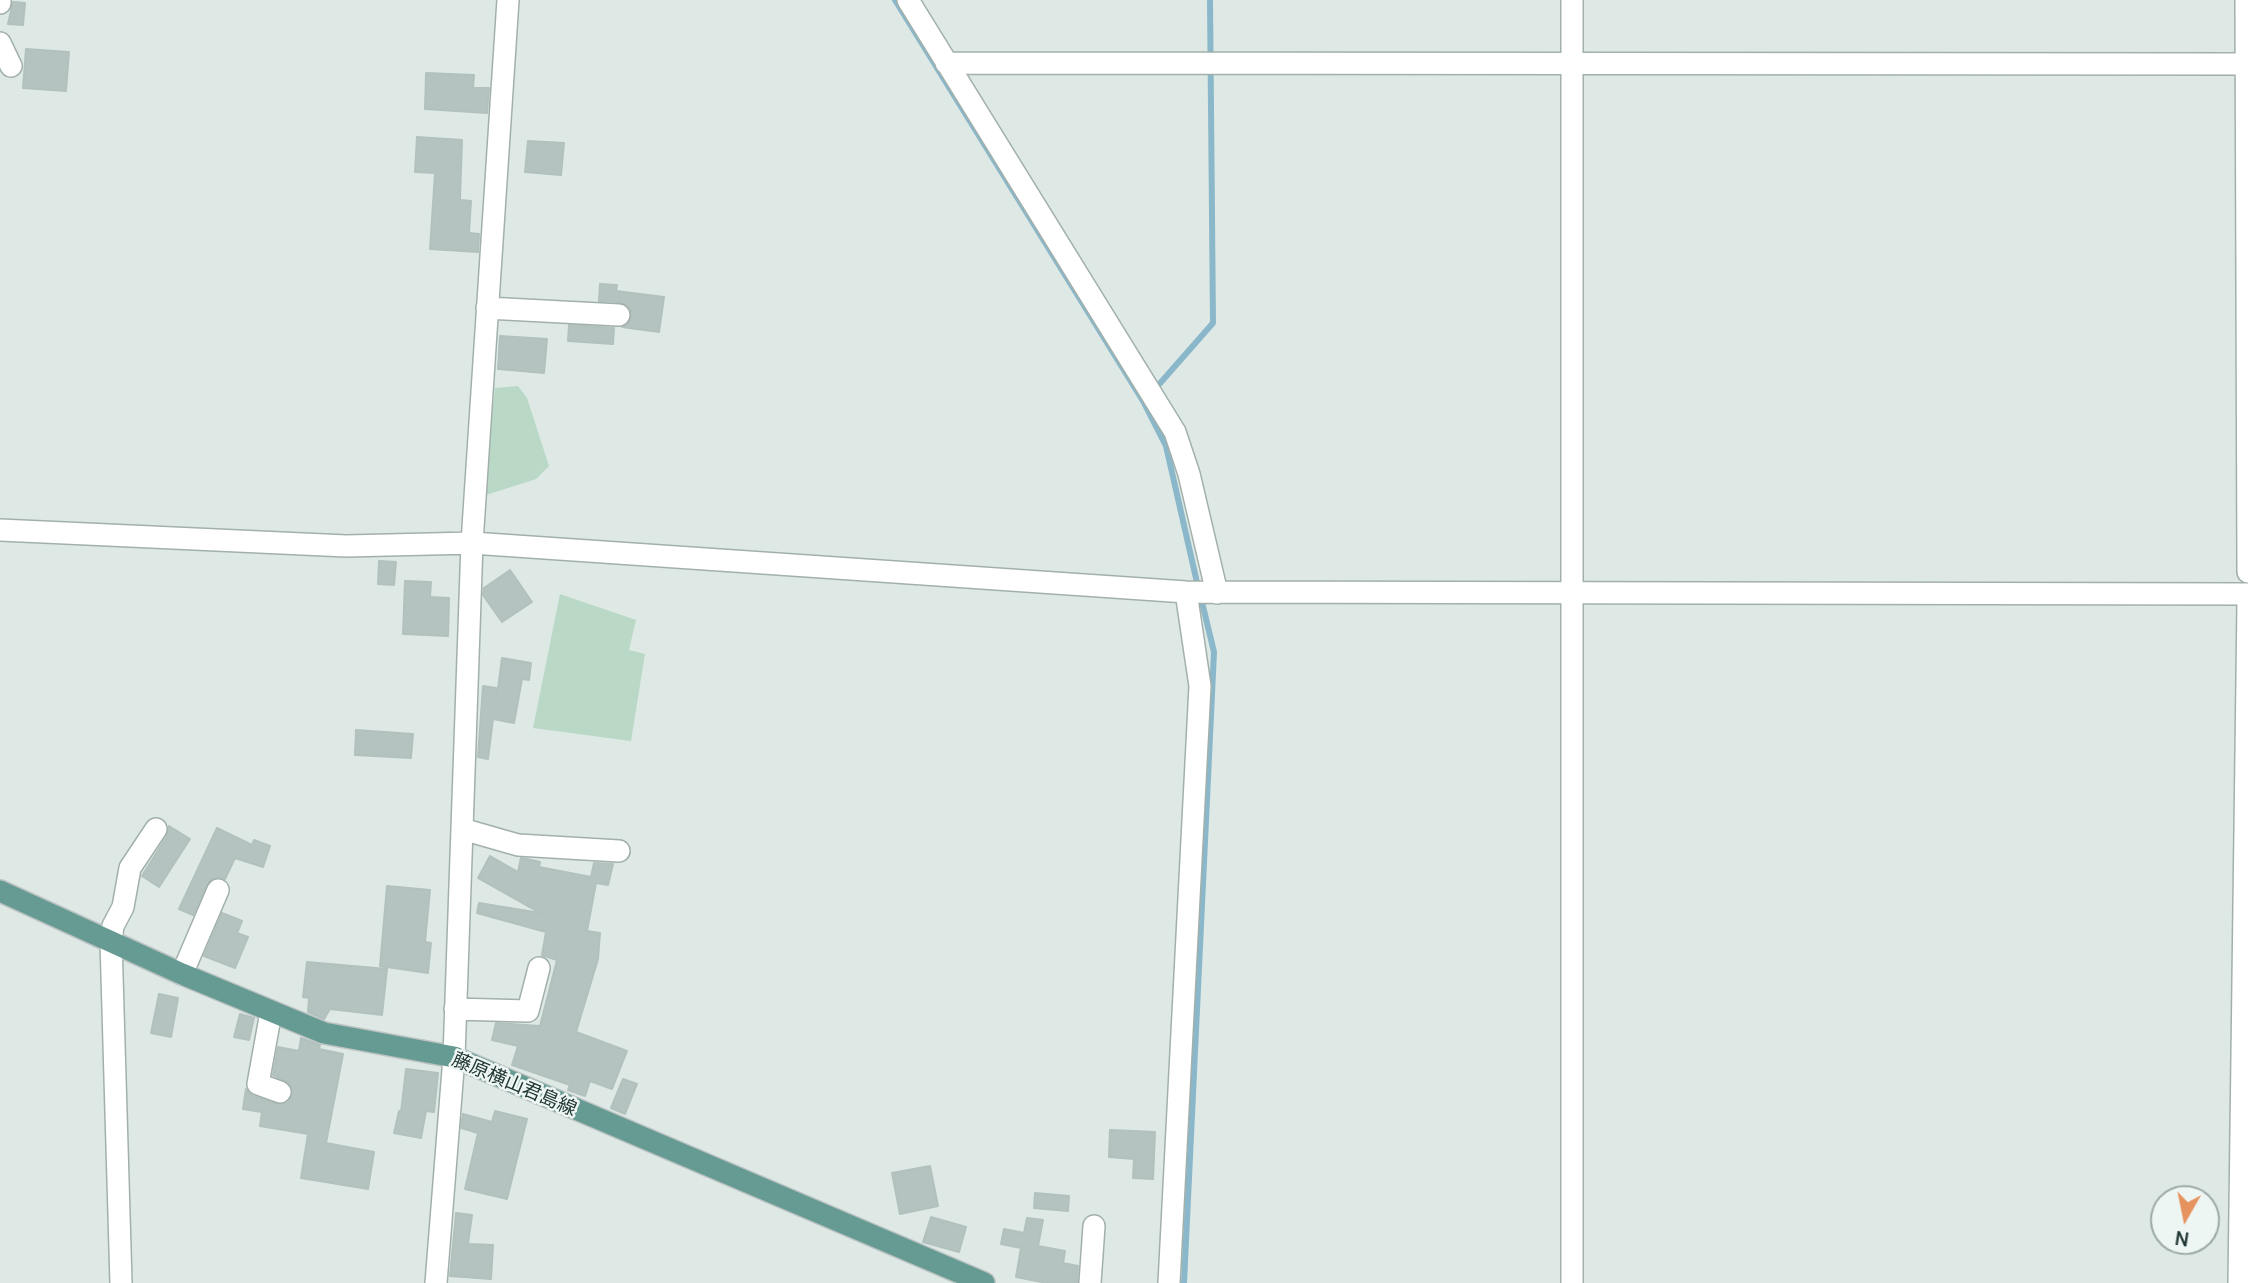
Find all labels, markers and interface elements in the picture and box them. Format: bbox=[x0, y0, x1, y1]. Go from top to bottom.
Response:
street label: 藤原横山君島線 bbox=[448, 1049, 580, 1121]
north arrow bbox=[2150, 1185, 2220, 1255]
text: N bbox=[2173, 1225, 2191, 1253]

